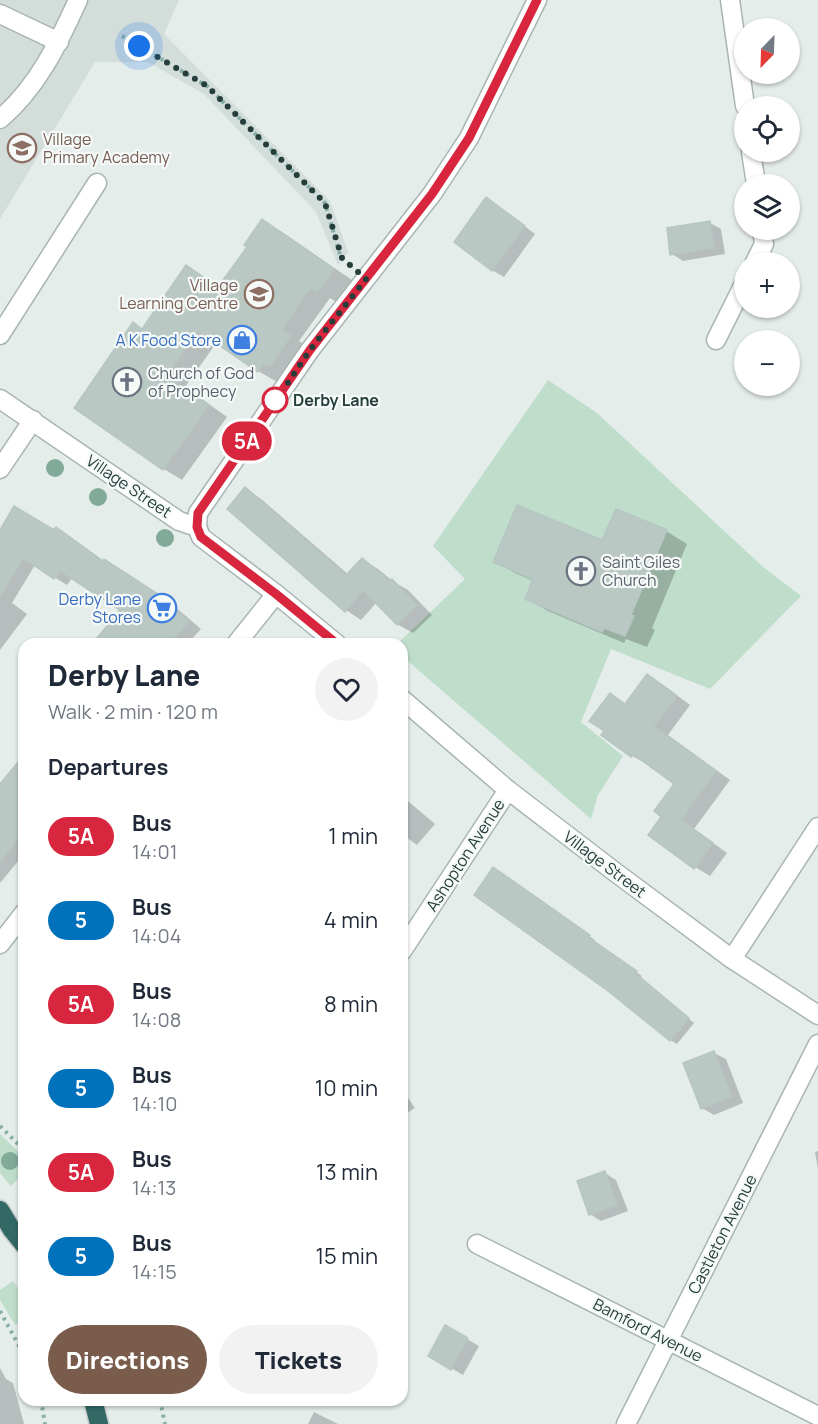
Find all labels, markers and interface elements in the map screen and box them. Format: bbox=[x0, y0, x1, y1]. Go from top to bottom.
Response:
north arrow bbox=[734, 18, 800, 84]
map controls bbox=[734, 18, 800, 396]
your location bbox=[124, 31, 154, 61]
button: locate bbox=[734, 96, 800, 162]
place label: Village Primary Academy bbox=[43, 128, 171, 168]
school or university icon: Village Primary Academy bbox=[6, 132, 38, 164]
button: layers bbox=[734, 174, 800, 240]
button: + bbox=[734, 252, 800, 318]
place label: Village Learning Centre bbox=[119, 274, 238, 314]
school or university icon: Village Learning Centre bbox=[243, 278, 275, 310]
shop icon: A K Food Store bbox=[226, 324, 258, 356]
place label: A K Food Store bbox=[115, 329, 221, 351]
button: − bbox=[734, 330, 800, 396]
place label: Church of God of Prophecy bbox=[148, 362, 254, 402]
church icon: Church of God of Prophecy bbox=[111, 366, 143, 398]
marker: Derby Lane bbox=[262, 387, 288, 413]
place label: Derby Lane bbox=[293, 389, 379, 411]
line badge: 5A bbox=[220, 422, 274, 460]
text: 5A bbox=[234, 427, 260, 455]
street label: Village Street bbox=[82, 449, 176, 523]
place label: Saint Giles Church bbox=[602, 551, 680, 591]
church icon: Saint Giles Church bbox=[565, 555, 597, 587]
place label: Derby Lane Stores bbox=[59, 588, 141, 628]
supermarket icon: Derby Lane Stores bbox=[146, 592, 178, 624]
text: Derby Lane bbox=[48, 656, 200, 694]
button: heart bbox=[315, 658, 378, 721]
text: Walk · 2 min · 120 m bbox=[48, 698, 218, 725]
text: Departures bbox=[48, 752, 168, 782]
street label: Ashopton Avenue bbox=[420, 794, 510, 916]
text: Bus bbox=[132, 808, 172, 838]
text: 1 min bbox=[328, 821, 378, 851]
text: 5A bbox=[68, 822, 94, 850]
street label: Village Street bbox=[559, 826, 651, 902]
text: 14:01 bbox=[132, 838, 178, 865]
text: Bus bbox=[132, 892, 172, 922]
text: 4 min bbox=[324, 905, 378, 935]
text: 5 bbox=[75, 906, 87, 934]
text: 14:04 bbox=[132, 922, 182, 949]
text: Bus bbox=[132, 976, 172, 1006]
text: 8 min bbox=[324, 989, 378, 1019]
text: 5A bbox=[68, 990, 94, 1018]
text: 14:08 bbox=[132, 1006, 181, 1033]
text: Bus bbox=[132, 1060, 172, 1090]
text: 10 min bbox=[315, 1073, 378, 1103]
text: 5 bbox=[75, 1074, 87, 1102]
text: 14:10 bbox=[132, 1090, 178, 1117]
text: Bus bbox=[132, 1144, 172, 1174]
text: 13 min bbox=[316, 1157, 378, 1187]
text: 5A bbox=[68, 1158, 94, 1186]
street label: Castleton Avenue bbox=[682, 1171, 762, 1297]
text: 14:13 bbox=[132, 1174, 176, 1201]
text: Bus bbox=[132, 1228, 172, 1258]
text: 15 min bbox=[315, 1241, 378, 1271]
text: 5 bbox=[75, 1242, 87, 1270]
text: 14:15 bbox=[132, 1258, 177, 1285]
street label: Bamford Avenue bbox=[589, 1293, 707, 1367]
button: Directions bbox=[48, 1325, 207, 1394]
button: Tickets bbox=[219, 1325, 378, 1394]

